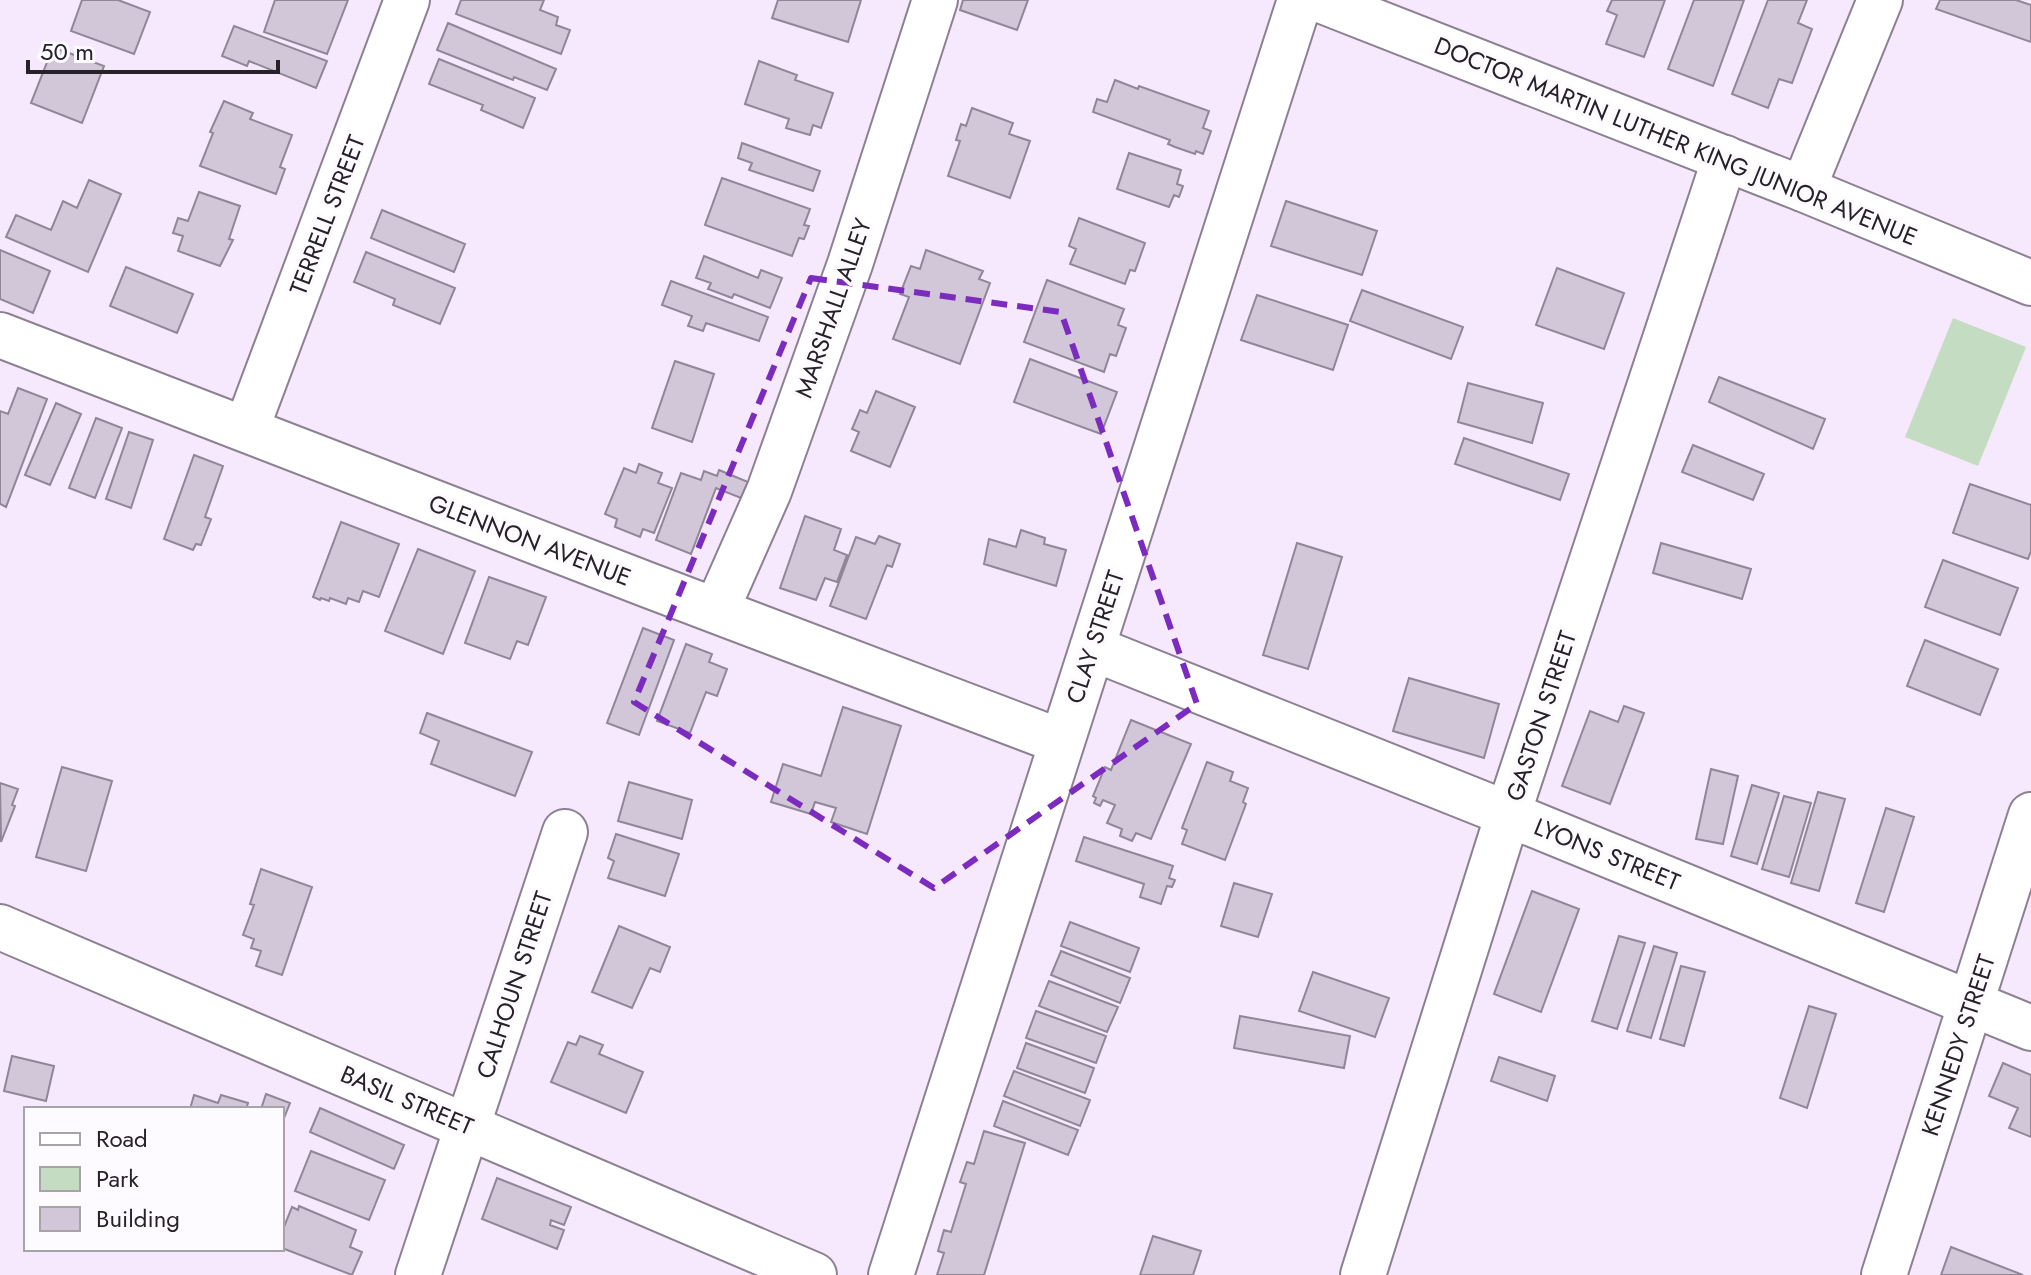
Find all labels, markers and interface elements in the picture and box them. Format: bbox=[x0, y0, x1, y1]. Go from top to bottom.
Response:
scale bar bbox=[28, 24, 278, 74]
street label: DOCTOR MARTIN LUTHER KING JUNIOR AVENUE bbox=[1429, 28, 1923, 254]
text: 50 m bbox=[40, 34, 94, 69]
street label: TERRELL STREET bbox=[280, 130, 374, 300]
street label: MARSHALL ALLEY bbox=[786, 213, 880, 402]
street label: GLENNON AVENUE bbox=[424, 485, 636, 595]
street label: CLAY STREET bbox=[1057, 566, 1133, 708]
street label: GASTON STREET bbox=[1497, 626, 1585, 806]
street label: LYONS STREET bbox=[1529, 809, 1685, 899]
street label: CALHOUN STREET bbox=[467, 887, 561, 1083]
street label: KENNEDY STREET bbox=[1912, 950, 2004, 1140]
street label: BASIL STREET bbox=[335, 1056, 479, 1144]
legend bbox=[24, 1107, 284, 1251]
text: Road bbox=[96, 1121, 148, 1156]
text: Park bbox=[96, 1161, 139, 1196]
text: Building bbox=[96, 1201, 180, 1236]

